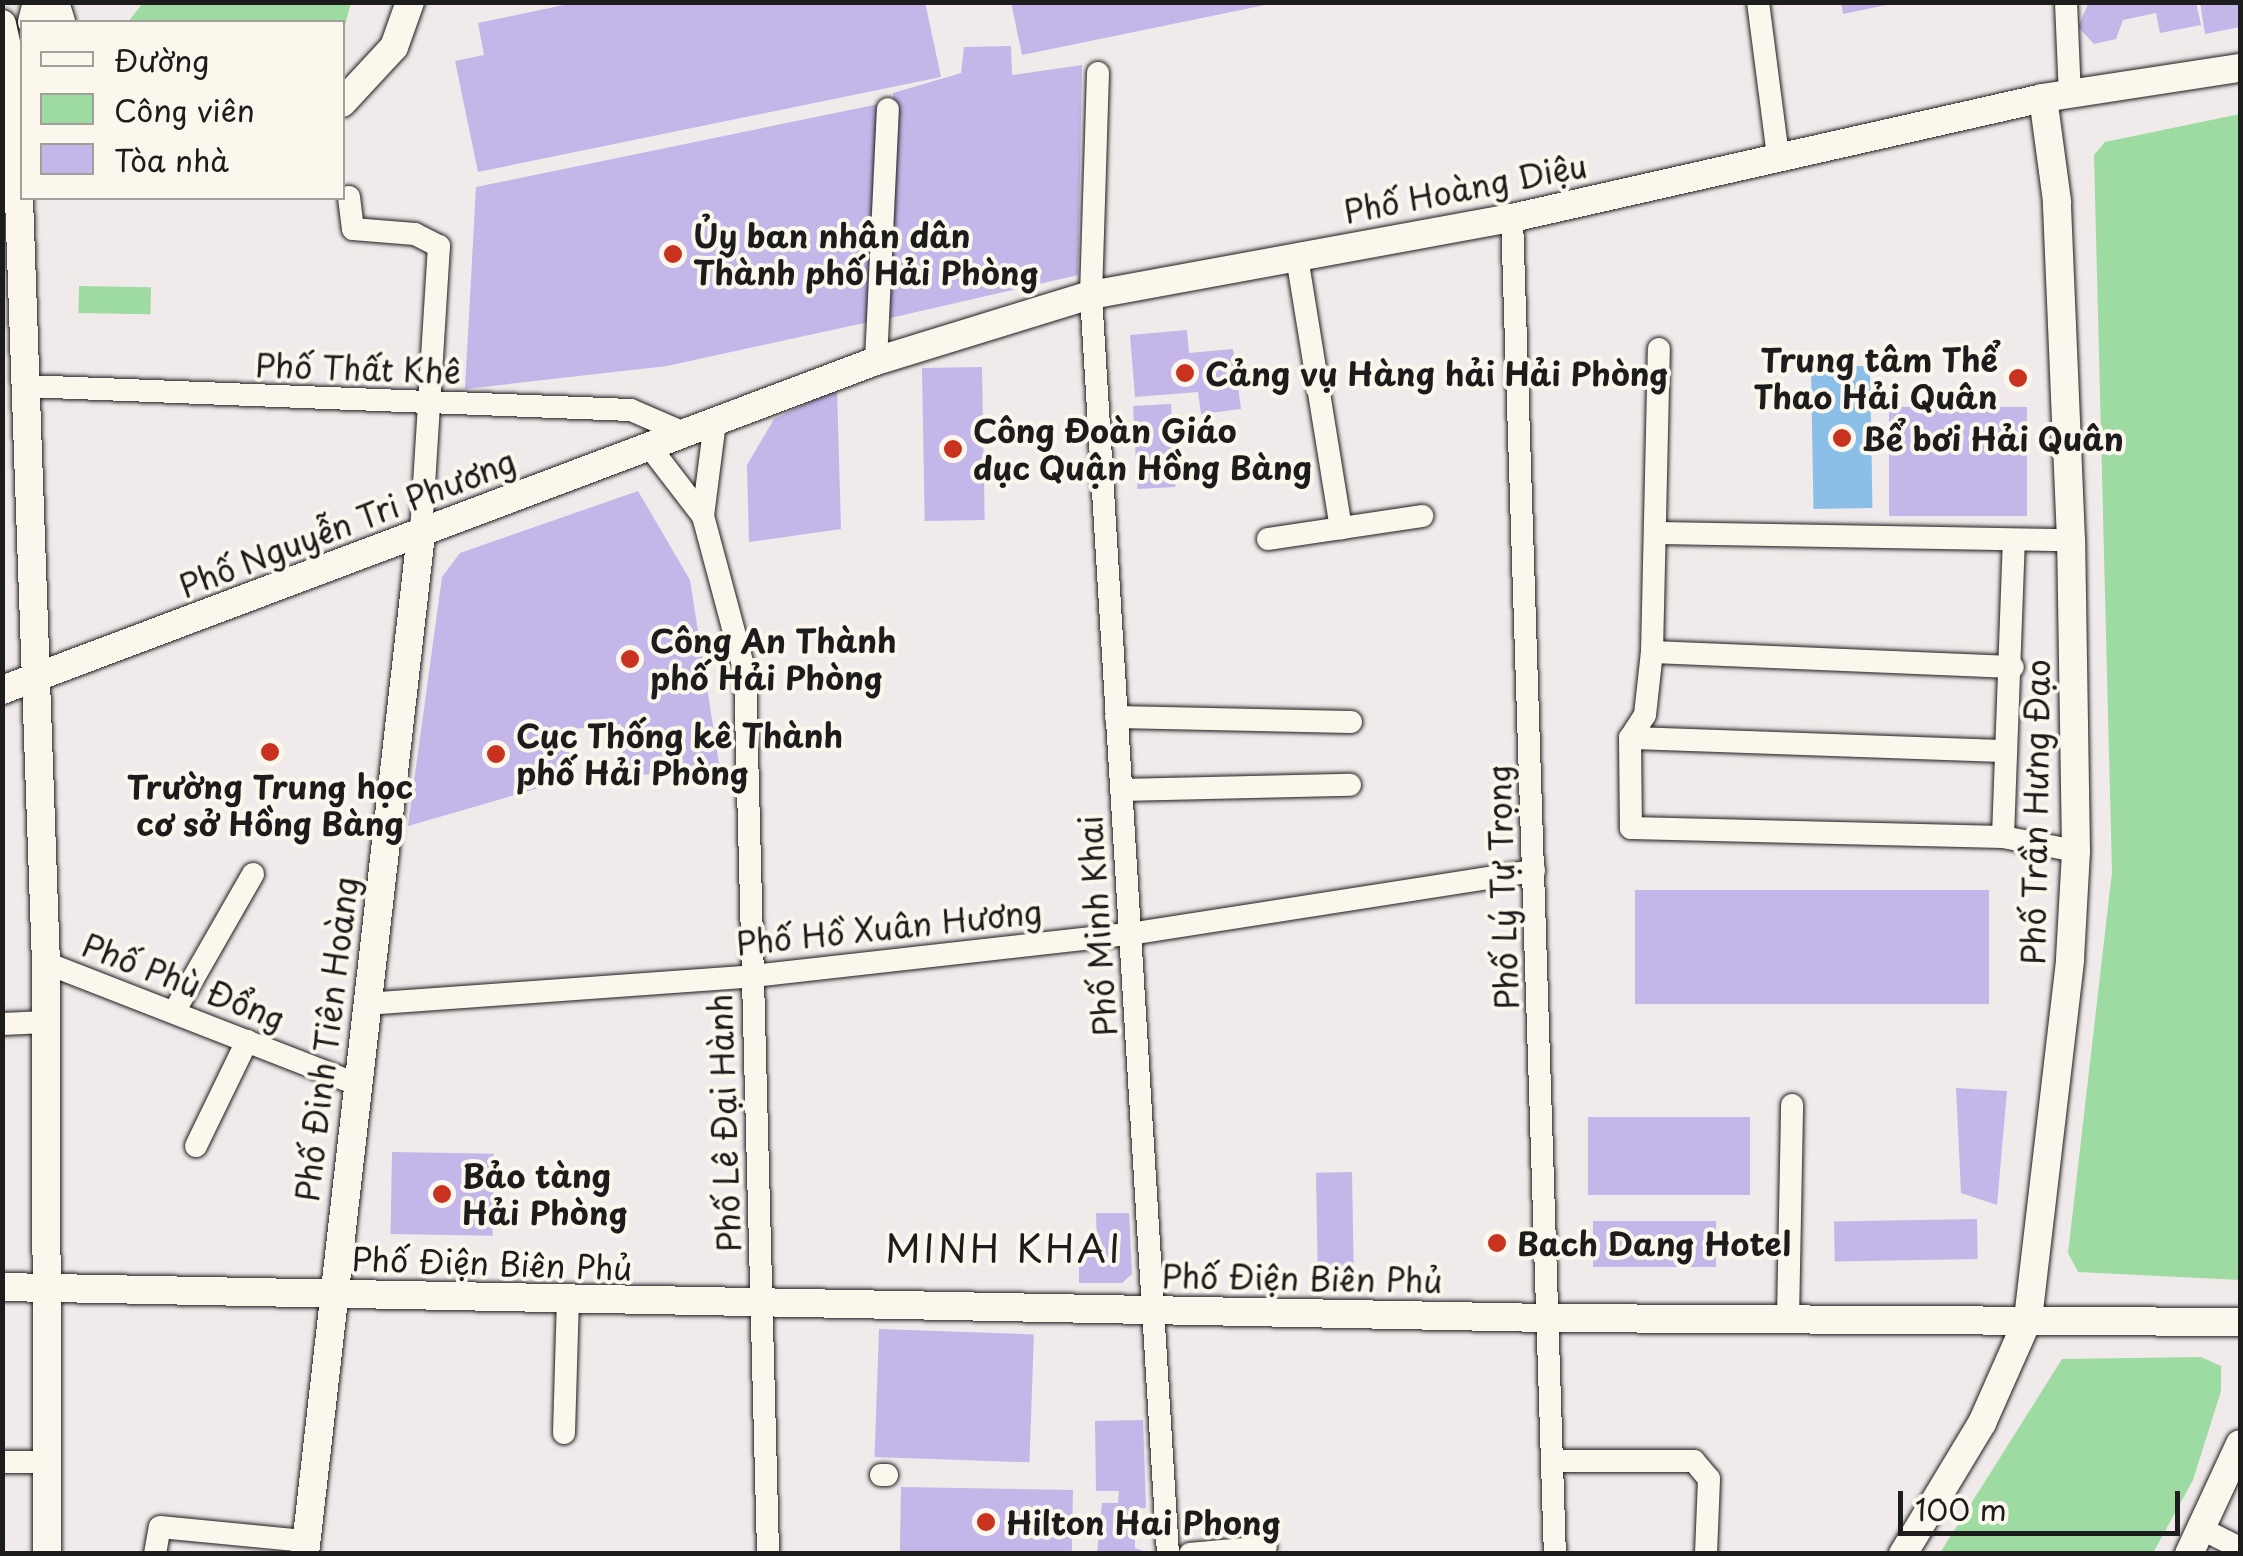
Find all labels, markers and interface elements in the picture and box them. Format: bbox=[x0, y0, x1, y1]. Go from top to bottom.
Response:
legend bbox=[20, 20, 345, 200]
text: Đường bbox=[114, 37, 209, 82]
text: Công viên bbox=[114, 87, 255, 132]
text: Tòa nhà bbox=[114, 137, 229, 182]
street label: Phố Hoàng Diệu bbox=[1341, 146, 1589, 230]
place label: Ủy ban nhân dân Thành phố Hải Phòng bbox=[693, 217, 1038, 292]
marker: Ủy ban nhân dân Thành phố Hải Phòng bbox=[662, 243, 684, 265]
place label: Trung tâm Thể Thao Hải Quân bbox=[1757, 341, 1998, 416]
street label: Phố Thất Khê bbox=[254, 345, 462, 391]
place label: Cảng vụ Hàng hải Hải Phòng bbox=[1205, 354, 1669, 392]
marker: Cảng vụ Hàng hải Hải Phòng bbox=[1174, 362, 1196, 384]
marker: Trung tâm Thể Thao Hải Quân bbox=[2007, 367, 2029, 389]
place label: Công Đoàn Giáo dục Quận Hồng Bàng bbox=[973, 412, 1313, 487]
place label: Bể bơi Hải Quân bbox=[1862, 419, 2124, 457]
marker: Bể bơi Hải Quân bbox=[1831, 427, 1853, 449]
marker: Công Đoàn Giáo dục Quận Hồng Bàng bbox=[942, 438, 964, 460]
street label: Phố Nguyễn Tri Phương bbox=[171, 440, 523, 606]
place label: Công An Thành phố Hải Phòng bbox=[650, 622, 899, 697]
marker: Công An Thành phố Hải Phòng bbox=[619, 648, 641, 670]
street label: Phố Trần Hưng Đạo bbox=[2013, 659, 2057, 965]
place label: Cục Thống kê Thành phố Hải Phòng bbox=[516, 717, 844, 792]
marker: Trường Trung học cơ sở Hồng Bàng bbox=[259, 741, 281, 763]
marker: Cục Thống kê Thành phố Hải Phòng bbox=[485, 743, 507, 765]
street label: Phố Lý Tự Trọng bbox=[1478, 762, 1526, 1012]
place label: Trường Trung học cơ sở Hồng Bàng bbox=[127, 768, 413, 843]
street label: Phố Minh Khai bbox=[1070, 814, 1124, 1038]
street label: Phố Đinh Tiên Hoàng bbox=[287, 875, 365, 1203]
street label: Phố Hồ Xuân Hương bbox=[734, 892, 1044, 962]
street label: Phố Phù Đổng bbox=[77, 925, 291, 1037]
street label: Phố Lê Đại Hành bbox=[700, 993, 748, 1253]
place label: Bảo tàng Hải Phòng bbox=[462, 1157, 626, 1232]
marker: Bảo tàng Hải Phòng bbox=[431, 1183, 453, 1205]
place label: Bach Dang Hotel bbox=[1517, 1224, 1791, 1262]
district label: MINH KHAI bbox=[887, 1225, 1121, 1271]
marker: Bach Dang Hotel bbox=[1486, 1232, 1508, 1254]
street label: Phố Điện Biên Phủ bbox=[351, 1239, 633, 1287]
street label: Phố Điện Biên Phủ bbox=[1161, 1256, 1443, 1300]
scale bar bbox=[1903, 1471, 2186, 1533]
text: 100 m bbox=[1915, 1486, 2007, 1531]
place label: Hilton Hai Phong bbox=[1006, 1503, 1279, 1541]
marker: Hilton Hai Phong bbox=[975, 1511, 997, 1533]

